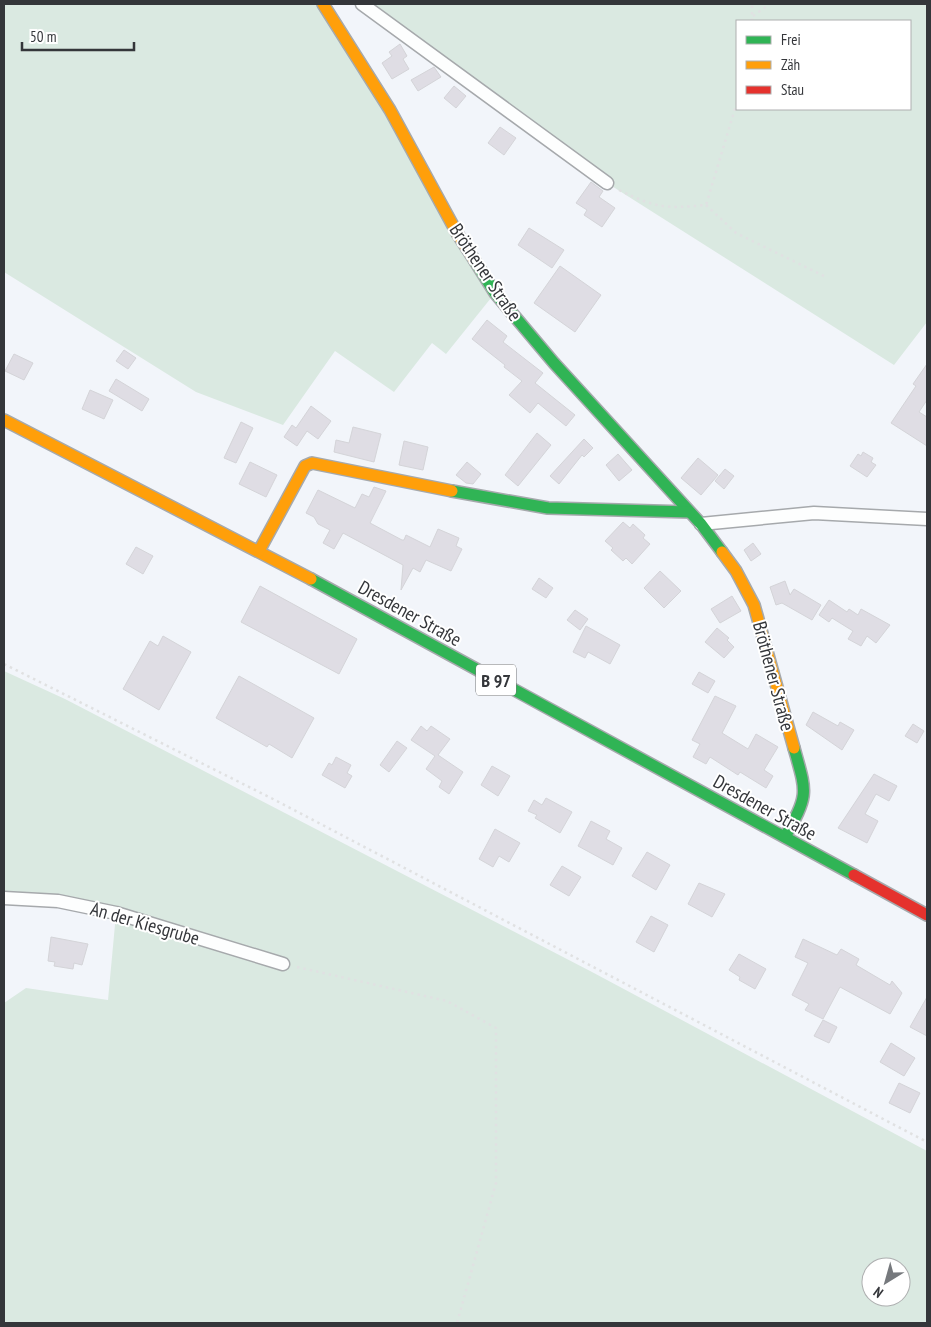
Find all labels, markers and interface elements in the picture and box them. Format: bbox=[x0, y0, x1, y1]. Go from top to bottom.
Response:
scale bar bbox=[22, 20, 135, 52]
legend bbox=[736, 20, 911, 110]
text: 50 m bbox=[30, 27, 56, 46]
text: Frei bbox=[781, 30, 801, 49]
text: Zäh bbox=[781, 55, 800, 74]
text: Stau bbox=[781, 80, 804, 99]
street label: Bröthener Straße bbox=[445, 219, 527, 325]
street label: Dresdener Straße bbox=[354, 575, 466, 651]
street label: Bröthener Straße bbox=[748, 619, 800, 734]
road number: B 97 bbox=[476, 664, 516, 696]
street label: Dresdener Straße bbox=[709, 769, 821, 845]
street label: An der Kiesgrube bbox=[88, 896, 202, 950]
north arrow bbox=[861, 1257, 911, 1307]
text: N bbox=[870, 1283, 887, 1302]

